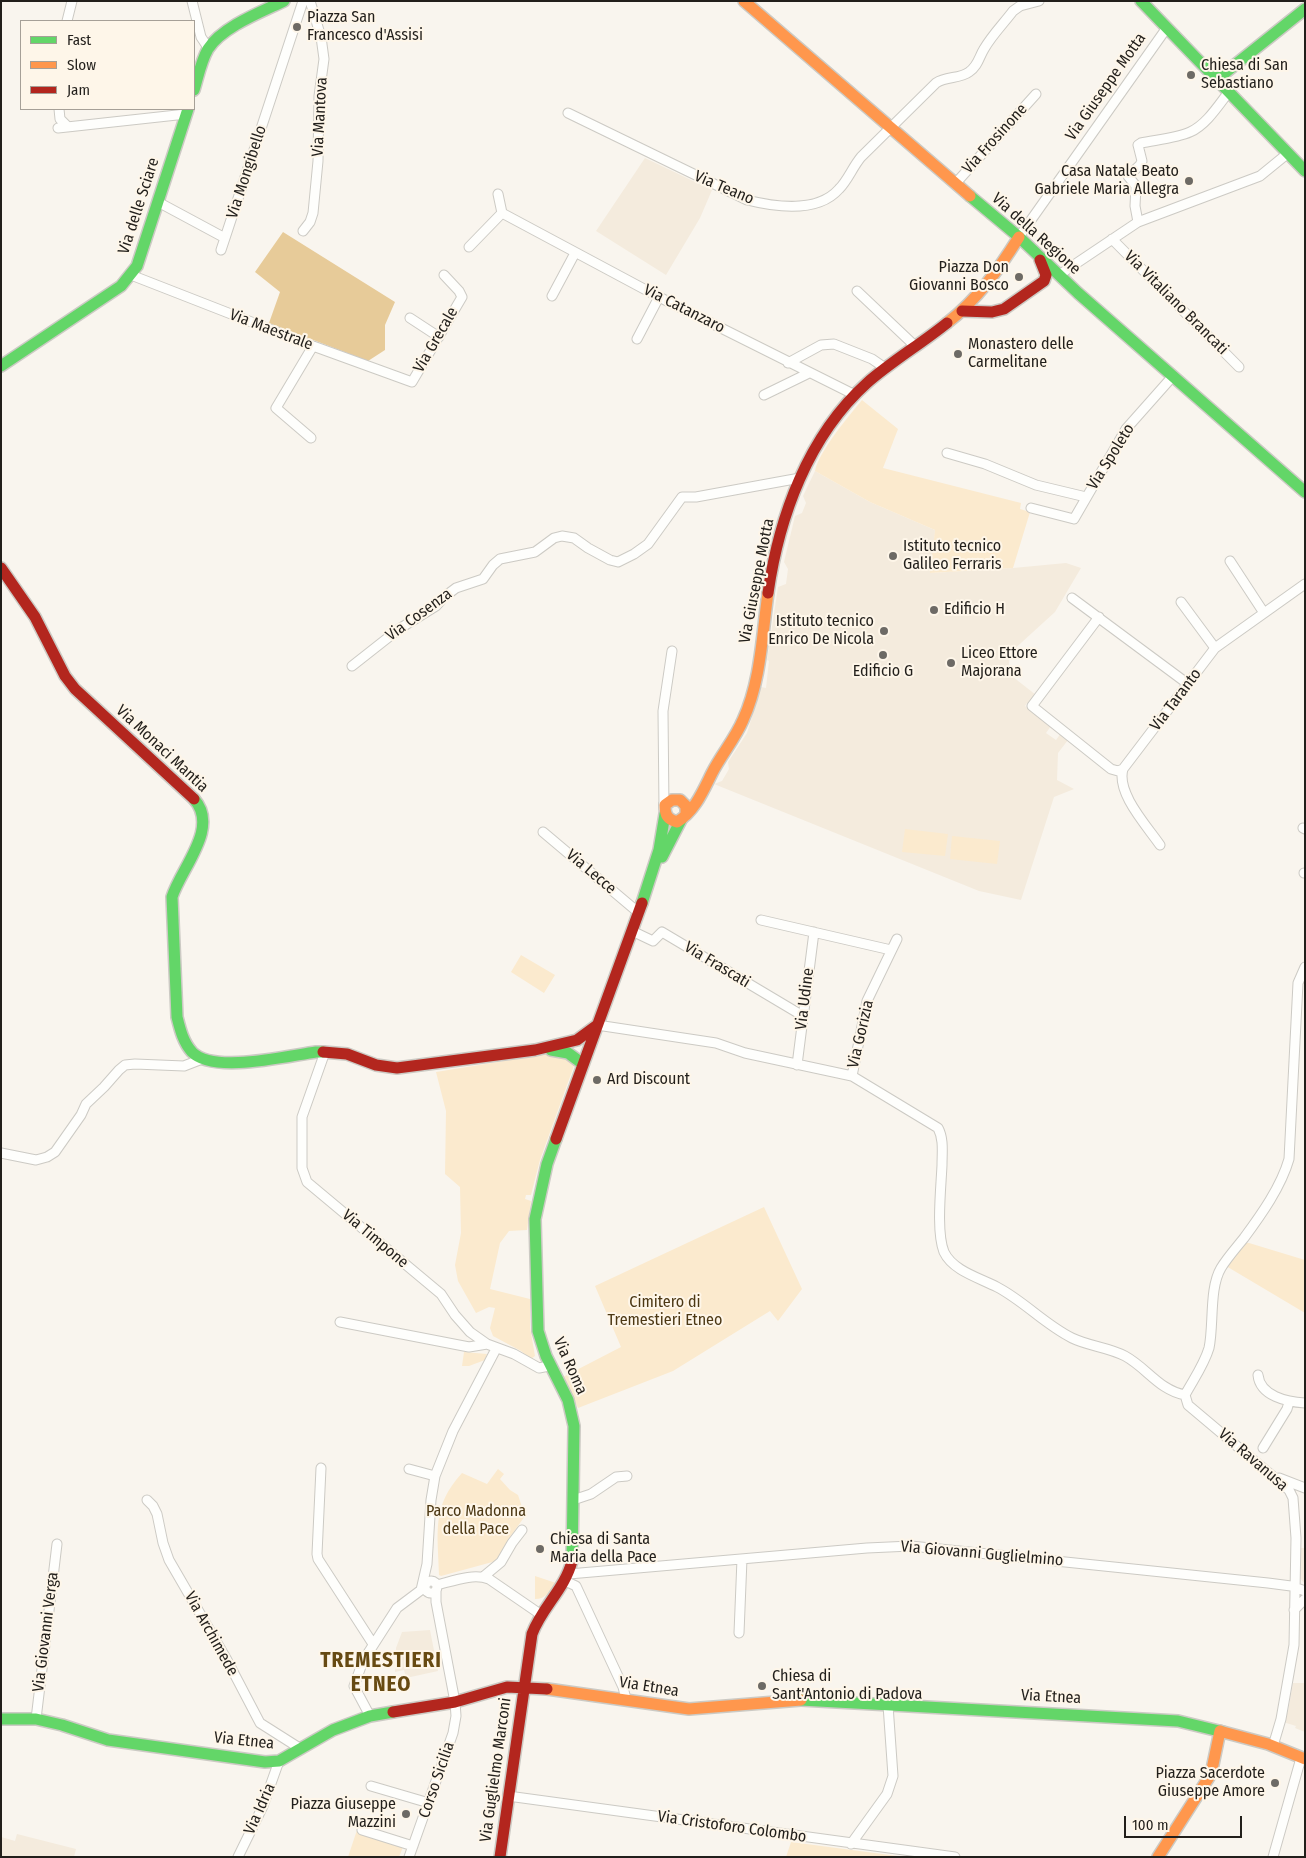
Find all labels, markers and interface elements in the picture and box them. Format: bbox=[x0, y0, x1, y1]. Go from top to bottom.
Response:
place label: Piazza San Francesco d'Assisi bbox=[307, 8, 423, 46]
legend bbox=[20, 20, 195, 110]
marker: Piazza San Francesco d'Assisi bbox=[291, 21, 303, 33]
street label: Via Giuseppe Motta bbox=[1062, 30, 1150, 144]
text: Fast bbox=[67, 31, 91, 49]
text: Slow bbox=[67, 56, 96, 74]
place label: Chiesa di San Sebastiano bbox=[1201, 56, 1288, 94]
marker: Chiesa di San Sebastiano bbox=[1185, 69, 1197, 81]
street label: Via Mantova bbox=[308, 77, 332, 157]
text: Jam bbox=[67, 81, 90, 99]
street label: Via Frosinone bbox=[958, 100, 1032, 178]
street label: Via Mongibello bbox=[223, 123, 271, 221]
street label: Via delle Sciare bbox=[114, 155, 164, 257]
place label: Casa Natale Beato Gabriele Maria Allegra bbox=[1035, 162, 1179, 200]
street label: Via Teano bbox=[691, 167, 757, 209]
marker: Casa Natale Beato Gabriele Maria Allegra bbox=[1183, 175, 1195, 187]
street label: Via della Regione bbox=[988, 189, 1084, 279]
street label: Via Vitaliano Brancati bbox=[1120, 247, 1232, 359]
place label: Piazza Don Giovanni Bosco bbox=[909, 258, 1009, 296]
marker: Piazza Don Giovanni Bosco bbox=[1013, 271, 1025, 283]
street label: Via Catanzaro bbox=[640, 280, 728, 338]
street label: Via Grecale bbox=[410, 304, 462, 376]
street label: Via Maestrale bbox=[227, 305, 315, 355]
place label: Monastero delle Carmelitane bbox=[968, 335, 1074, 373]
marker: Monastero delle Carmelitane bbox=[952, 348, 964, 360]
street label: Via Spoleto bbox=[1083, 420, 1139, 494]
street label: Via Giuseppe Motta bbox=[735, 517, 779, 645]
place label: Istituto tecnico Galileo Ferraris bbox=[903, 537, 1002, 575]
marker: Istituto tecnico Galileo Ferraris bbox=[887, 550, 899, 562]
street label: Via Cosenza bbox=[382, 585, 456, 645]
place label: Edificio H bbox=[944, 600, 1005, 620]
marker: Edificio H bbox=[928, 604, 940, 616]
place label: Istituto tecnico Enrico De Nicola bbox=[768, 612, 874, 650]
marker: Istituto tecnico Enrico De Nicola bbox=[878, 625, 890, 637]
place label: Liceo Ettore Majorana bbox=[961, 644, 1038, 682]
marker: Edificio G bbox=[877, 649, 889, 661]
marker: Liceo Ettore Majorana bbox=[945, 657, 957, 669]
place label: Edificio G bbox=[853, 662, 913, 682]
street label: Via Taranto bbox=[1146, 665, 1206, 735]
street label: Via Monaci Mantia bbox=[112, 701, 212, 797]
street label: Via Lecce bbox=[562, 846, 620, 898]
street label: Via Frascati bbox=[680, 938, 754, 992]
street label: Via Udine bbox=[792, 967, 818, 1031]
street label: Via Gorizia bbox=[844, 998, 878, 1070]
place label: Ard Discount bbox=[607, 1070, 690, 1090]
marker: Ard Discount bbox=[591, 1074, 603, 1086]
street label: Via Timpone bbox=[338, 1206, 412, 1272]
park label: Cimitero di Tremestieri Etneo bbox=[608, 1293, 722, 1331]
street label: Via Roma bbox=[549, 1334, 591, 1398]
street label: Via Ravanusa bbox=[1214, 1425, 1292, 1495]
park label: Parco Madonna della Pace bbox=[426, 1502, 526, 1540]
place label: Chiesa di Santa Maria della Pace bbox=[550, 1530, 657, 1568]
street label: Via Giovanni Guglielmino bbox=[900, 1537, 1064, 1571]
marker: Chiesa di Santa Maria della Pace bbox=[534, 1543, 546, 1555]
street label: Via Giovanni Verga bbox=[29, 1571, 63, 1693]
street label: Via Archimede bbox=[180, 1589, 242, 1679]
district label: TREMESTIERI ETNEO bbox=[319, 1648, 443, 1698]
place label: Chiesa di Sant'Antonio di Padova bbox=[772, 1667, 922, 1705]
street label: Via Etnea bbox=[618, 1673, 680, 1701]
marker: Chiesa di Sant'Antonio di Padova bbox=[756, 1680, 768, 1692]
street label: Via Etnea bbox=[1020, 1686, 1082, 1708]
street label: Via Guglielmo Marconi bbox=[476, 1697, 516, 1843]
street label: Via Etnea bbox=[213, 1728, 275, 1754]
street label: Corso Sicilia bbox=[415, 1739, 459, 1821]
place label: Piazza Sacerdote Giuseppe Amore bbox=[1155, 1764, 1265, 1802]
marker: Piazza Sacerdote Giuseppe Amore bbox=[1269, 1777, 1281, 1789]
street label: Via Idria bbox=[240, 1780, 280, 1838]
place label: Piazza Giuseppe Mazzini bbox=[290, 1795, 396, 1833]
scale bar bbox=[1126, 1806, 1244, 1838]
street label: Via Cristoforo Colombo bbox=[656, 1807, 808, 1847]
marker: Piazza Giuseppe Mazzini bbox=[400, 1808, 412, 1820]
text: 100 m bbox=[1132, 1816, 1169, 1834]

